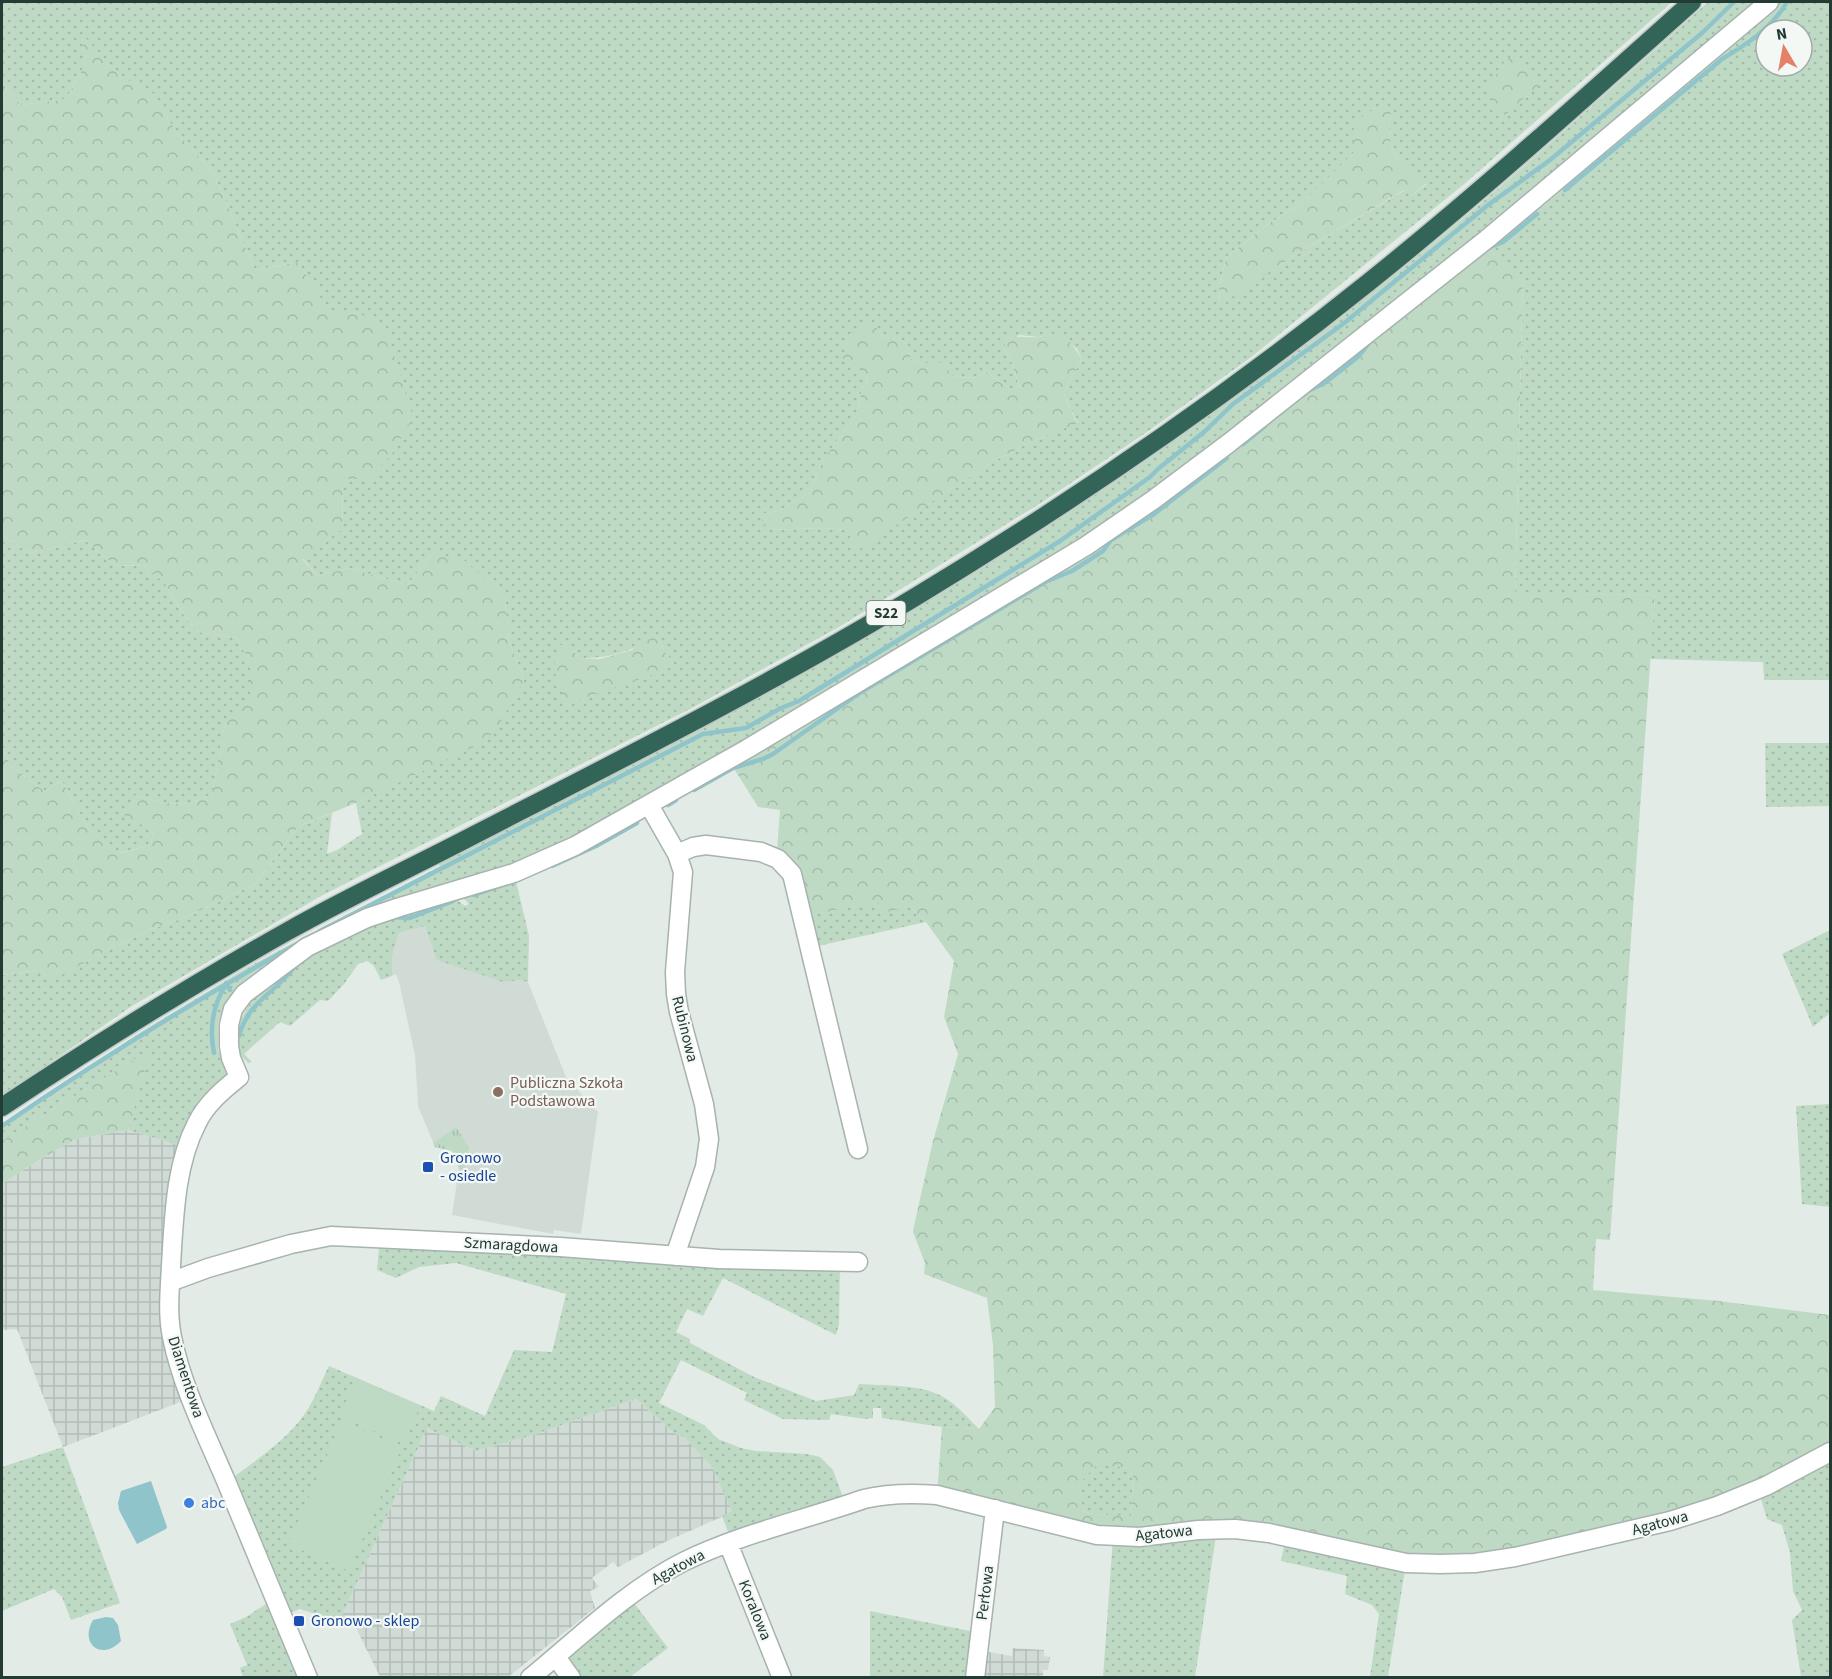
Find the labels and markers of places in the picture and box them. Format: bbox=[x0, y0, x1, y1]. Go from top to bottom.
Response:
place label: Publiczna Szkoła Podstawowa bbox=[510, 1072, 623, 1112]
marker: Publiczna Szkoła Podstawowa bbox=[491, 1085, 505, 1099]
place label: Gronowo - osiedle bbox=[440, 1147, 501, 1187]
marker: Gronowo - osiedle bbox=[421, 1160, 435, 1174]
place label: abc bbox=[201, 1492, 225, 1514]
marker: abc bbox=[182, 1496, 196, 1510]
place label: Gronowo - sklep bbox=[311, 1610, 419, 1632]
marker: Gronowo - sklep bbox=[292, 1614, 306, 1628]

